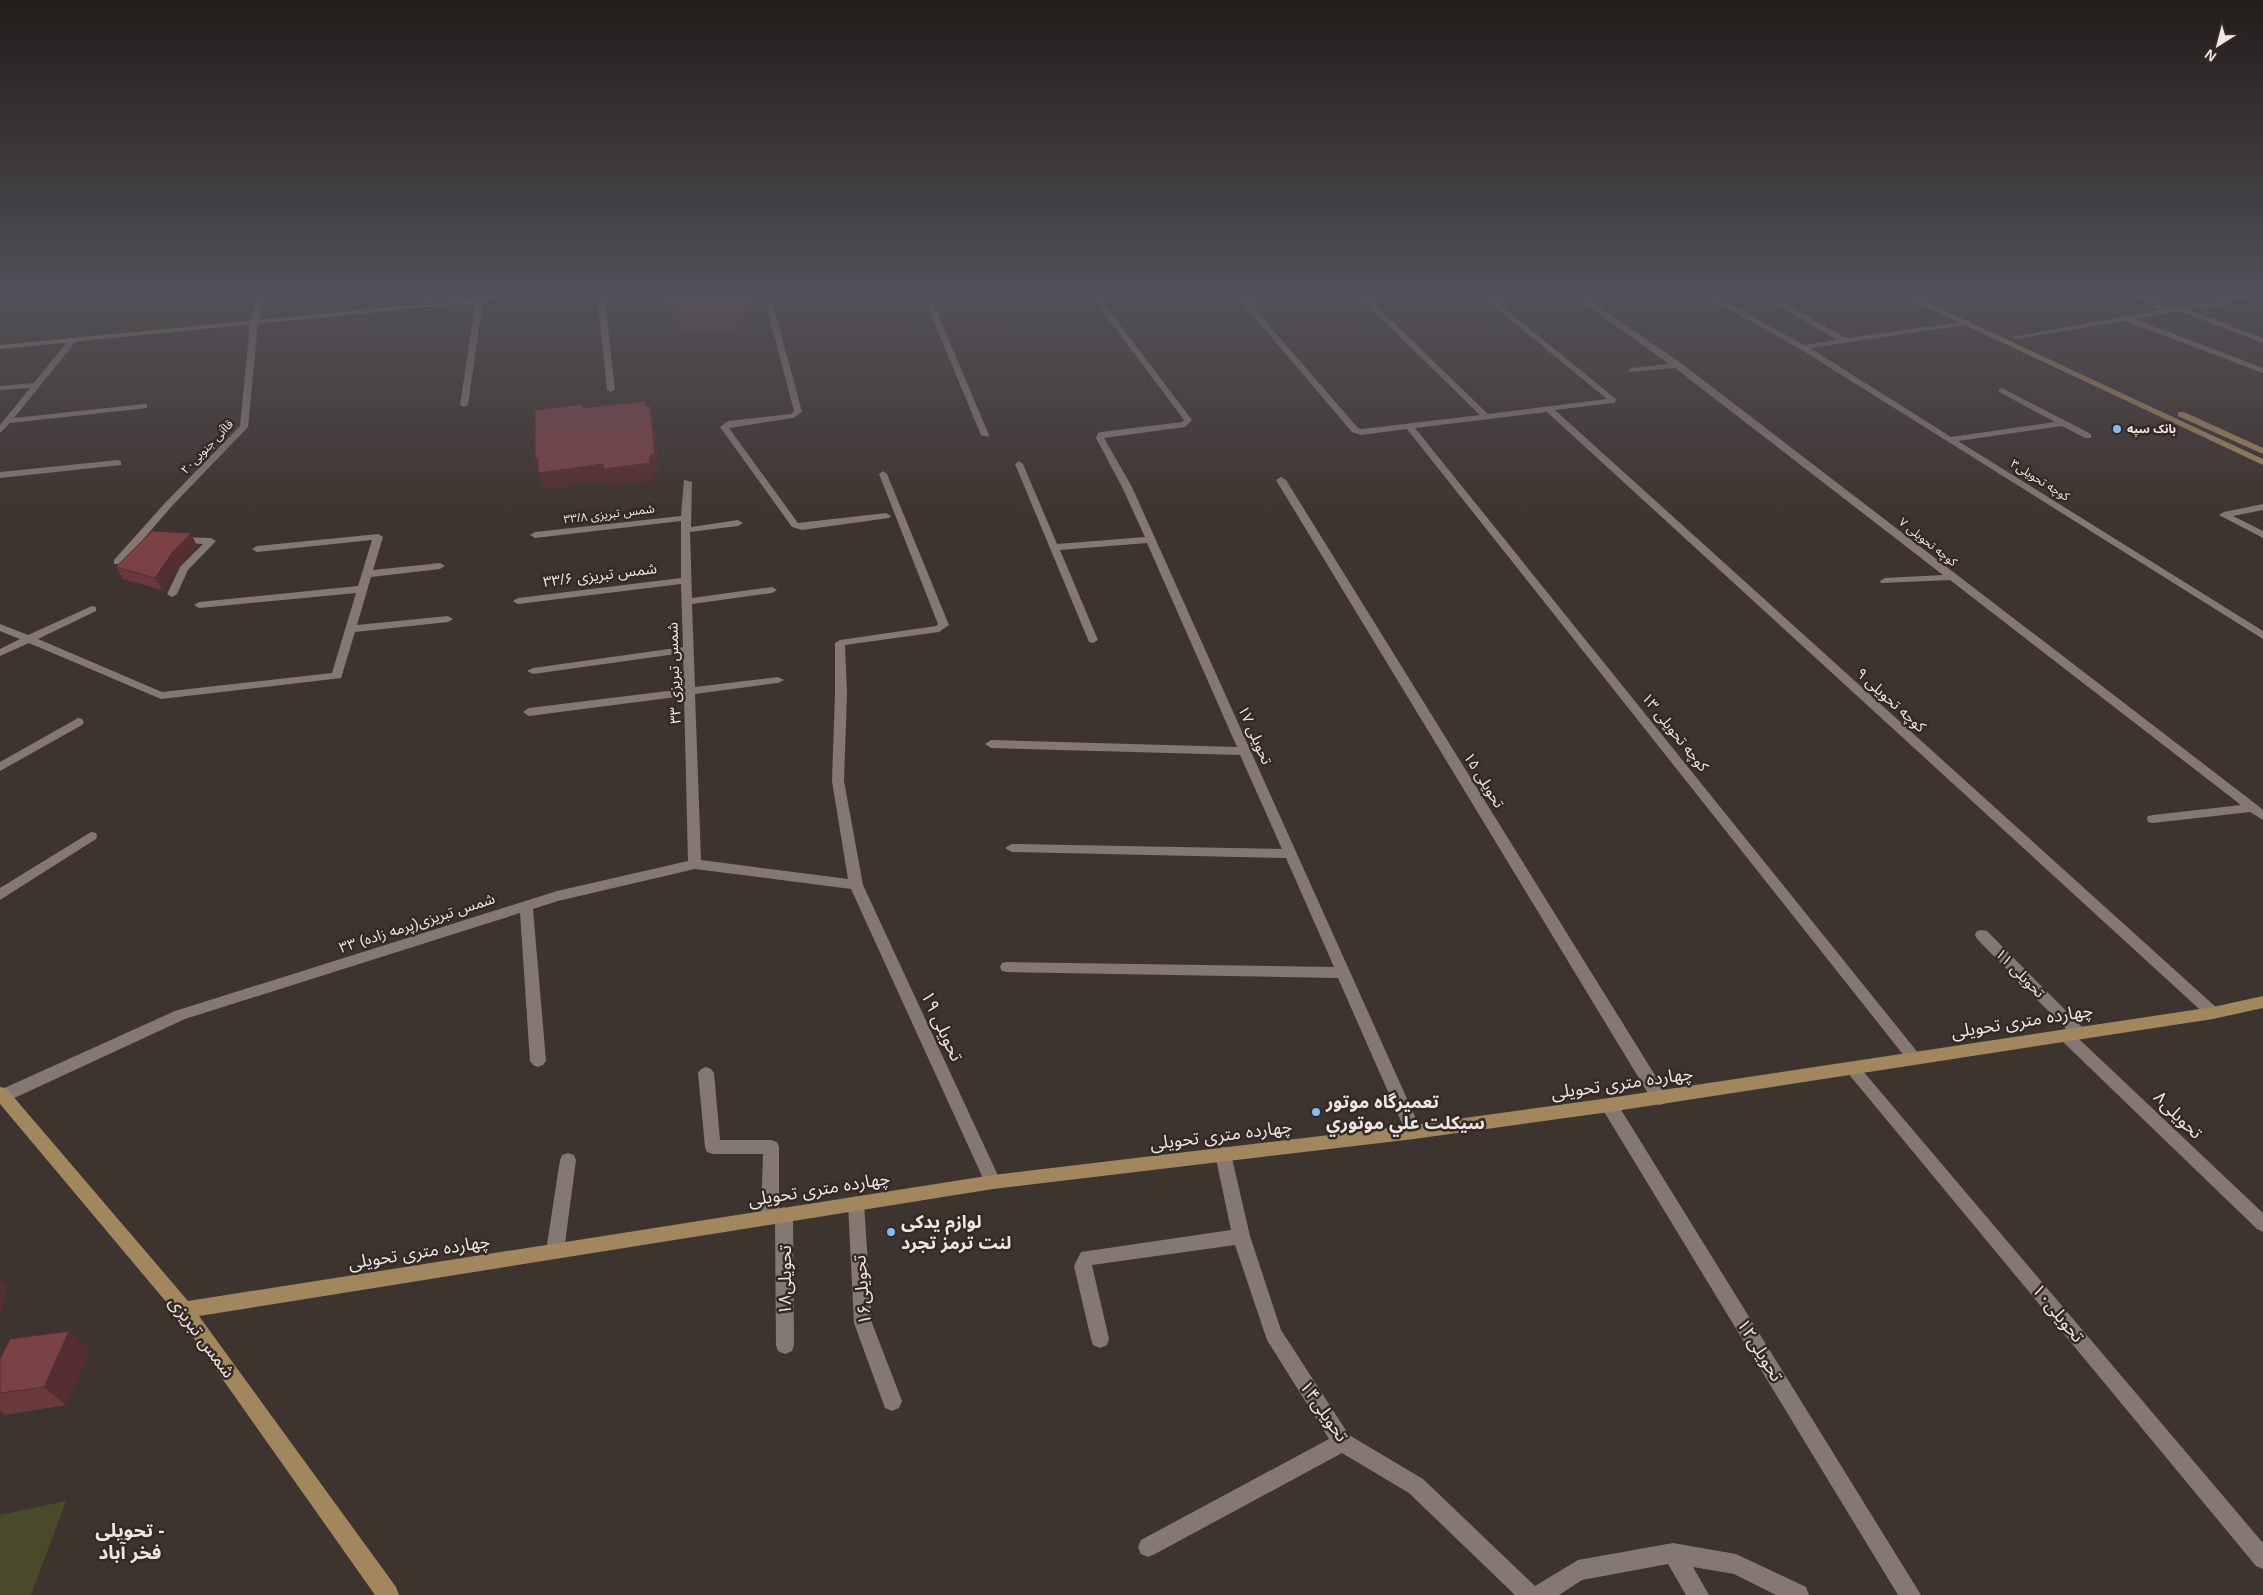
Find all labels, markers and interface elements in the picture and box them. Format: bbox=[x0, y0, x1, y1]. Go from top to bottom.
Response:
north arrow bbox=[2193, 20, 2243, 70]
text: N bbox=[2202, 46, 2219, 65]
street label: ۲۰قاآنی جنوبی bbox=[178, 417, 236, 477]
place label: بانک سپه bbox=[2127, 422, 2176, 438]
marker: بانک سپه bbox=[2111, 423, 2123, 435]
street label: کوچه تحویلی۳ bbox=[2007, 456, 2073, 505]
street label: شمس تبریزی ۳۳/۸ bbox=[563, 501, 655, 527]
street label: کوچه تحویلی ۷ bbox=[1895, 515, 1961, 571]
street label: شمس تبریزی ۳۳/۶ bbox=[542, 559, 658, 591]
street label: شمس تبریزی ۳۳ bbox=[663, 622, 685, 724]
street label: کوچه تحویلی ۹ bbox=[1852, 664, 1930, 737]
street label: کوچه تحویلی ۱۳ bbox=[1637, 689, 1713, 776]
street label: تحویلی ۱۷ bbox=[1234, 703, 1276, 767]
street label: تحویلی ۱۵ bbox=[1460, 749, 1508, 811]
street label: ۳۳ شمس تبریزی(پرمه زاده) bbox=[337, 889, 498, 958]
street label: ۱۱ تحویلی bbox=[1992, 945, 2048, 1001]
street label: تحویلی ۱۹ bbox=[916, 988, 967, 1065]
street label: چهارده متری تحویلی bbox=[1950, 1000, 2094, 1043]
street label: چهارده متری تحویلی bbox=[1550, 1063, 1694, 1104]
street label: تحویلی۸ bbox=[2149, 1087, 2206, 1144]
place label: تعميرگاه موتور سيكلت علي موتوري bbox=[1325, 1092, 1485, 1137]
marker: تعميرگاه موتور سيكلت علي موتوري bbox=[1310, 1106, 1322, 1118]
street label: چهارده متری تحویلی bbox=[1149, 1116, 1293, 1155]
street label: چهارده متری تحویلی bbox=[747, 1168, 891, 1211]
place label: لوازم یدکی لنت ترمز تجرد bbox=[901, 1212, 1011, 1254]
marker: لوازم یدکی لنت ترمز تجرد bbox=[885, 1226, 897, 1238]
street label: چهارده متری تحویلی bbox=[347, 1231, 491, 1274]
street label: تحویلی۱۸ bbox=[775, 1245, 796, 1315]
street label: تحویلی۱۶ bbox=[849, 1254, 876, 1326]
street label: تحویلی۱۰ bbox=[2027, 1280, 2088, 1347]
street label: شمس تبریزی bbox=[164, 1292, 239, 1382]
street label: تحویلی۱۲ bbox=[1732, 1315, 1787, 1385]
street label: تحویلی۱۴ bbox=[1295, 1377, 1352, 1446]
district label: تحویلی - فخر آباد bbox=[95, 1520, 165, 1564]

